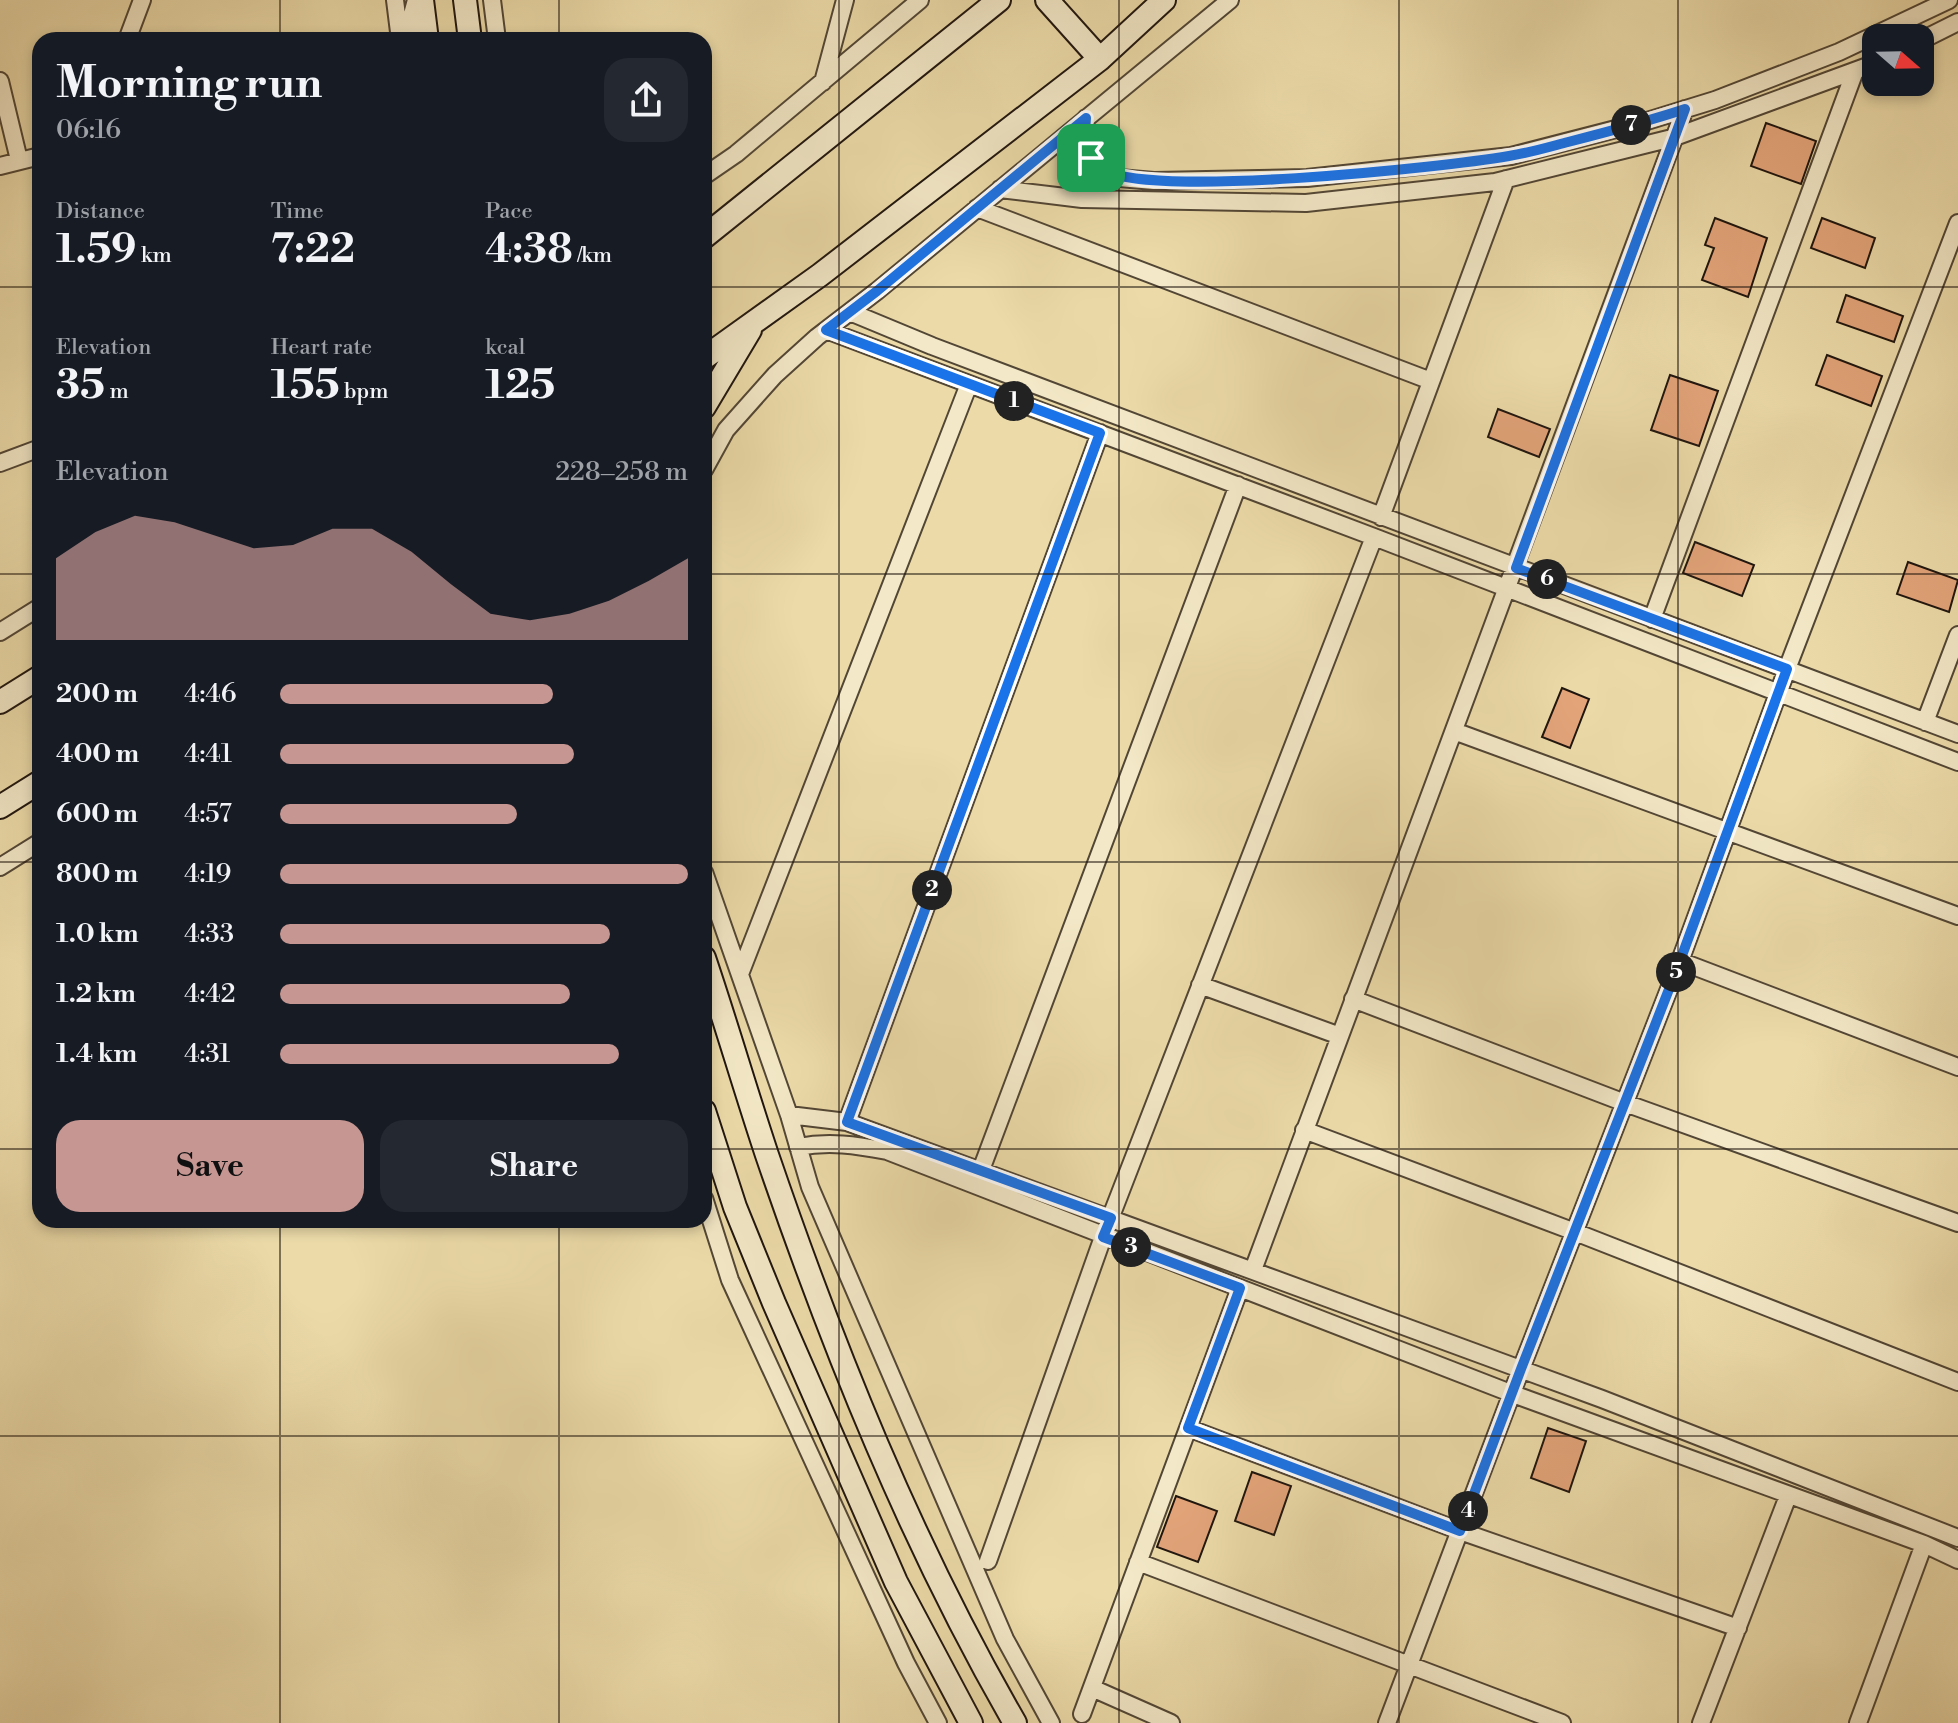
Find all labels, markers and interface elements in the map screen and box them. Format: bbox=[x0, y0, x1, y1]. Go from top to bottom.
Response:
north arrow bbox=[1862, 24, 1934, 96]
map controls bbox=[1862, 24, 1934, 96]
text: Morning run bbox=[56, 56, 322, 111]
button: share bbox=[604, 58, 688, 142]
pin: 7 bbox=[1611, 105, 1651, 145]
text: 7 bbox=[1625, 111, 1637, 138]
text: 06:16 bbox=[56, 114, 121, 146]
pin bbox=[1057, 124, 1125, 192]
icon: arrive bbox=[1069, 136, 1113, 180]
text: Distance bbox=[56, 198, 145, 225]
text: Time bbox=[271, 198, 324, 225]
text: Pace bbox=[485, 198, 533, 225]
text: 1.59 bbox=[56, 225, 136, 275]
text: 7:22 bbox=[271, 225, 355, 275]
text: 4:38 bbox=[485, 225, 573, 275]
text: km bbox=[136, 242, 172, 269]
text: /km bbox=[573, 242, 612, 269]
text: Elevation bbox=[56, 334, 151, 361]
text: Heart rate bbox=[271, 334, 372, 361]
text: kcal bbox=[485, 334, 525, 361]
text: 35 bbox=[56, 361, 105, 411]
text: 155 bbox=[271, 361, 339, 411]
text: 125 bbox=[485, 361, 555, 411]
text: m bbox=[105, 378, 129, 405]
text: bpm bbox=[339, 378, 389, 405]
pin: 1 bbox=[994, 381, 1034, 421]
text: 1 bbox=[1009, 387, 1019, 414]
text: Elevation bbox=[56, 456, 169, 488]
text: 228–258 m bbox=[555, 456, 688, 488]
pin: 6 bbox=[1527, 559, 1567, 599]
text: 6 bbox=[1540, 565, 1554, 592]
text: 200 m bbox=[56, 678, 138, 710]
text: 4:46 bbox=[184, 678, 237, 710]
text: 400 m bbox=[56, 738, 139, 770]
text: 4:41 bbox=[184, 738, 232, 770]
text: 600 m bbox=[56, 798, 138, 830]
text: 4:57 bbox=[184, 798, 232, 830]
text: 800 m bbox=[56, 858, 138, 890]
text: 4:19 bbox=[184, 858, 231, 890]
pin: 2 bbox=[912, 870, 952, 910]
text: 2 bbox=[925, 876, 939, 903]
text: 1.0 km bbox=[56, 918, 139, 950]
text: 4:33 bbox=[184, 918, 234, 950]
pin: 5 bbox=[1656, 952, 1696, 992]
text: 5 bbox=[1669, 958, 1683, 985]
text: 1.2 km bbox=[56, 978, 136, 1010]
text: 4:42 bbox=[184, 978, 236, 1010]
text: 1.4 km bbox=[56, 1038, 137, 1070]
text: 4:31 bbox=[184, 1038, 230, 1070]
button: Save bbox=[56, 1120, 364, 1212]
button: Share bbox=[380, 1120, 688, 1212]
pin: 3 bbox=[1111, 1227, 1151, 1267]
text: 3 bbox=[1124, 1233, 1138, 1260]
pin: 4 bbox=[1448, 1491, 1488, 1531]
text: 4 bbox=[1461, 1497, 1475, 1524]

